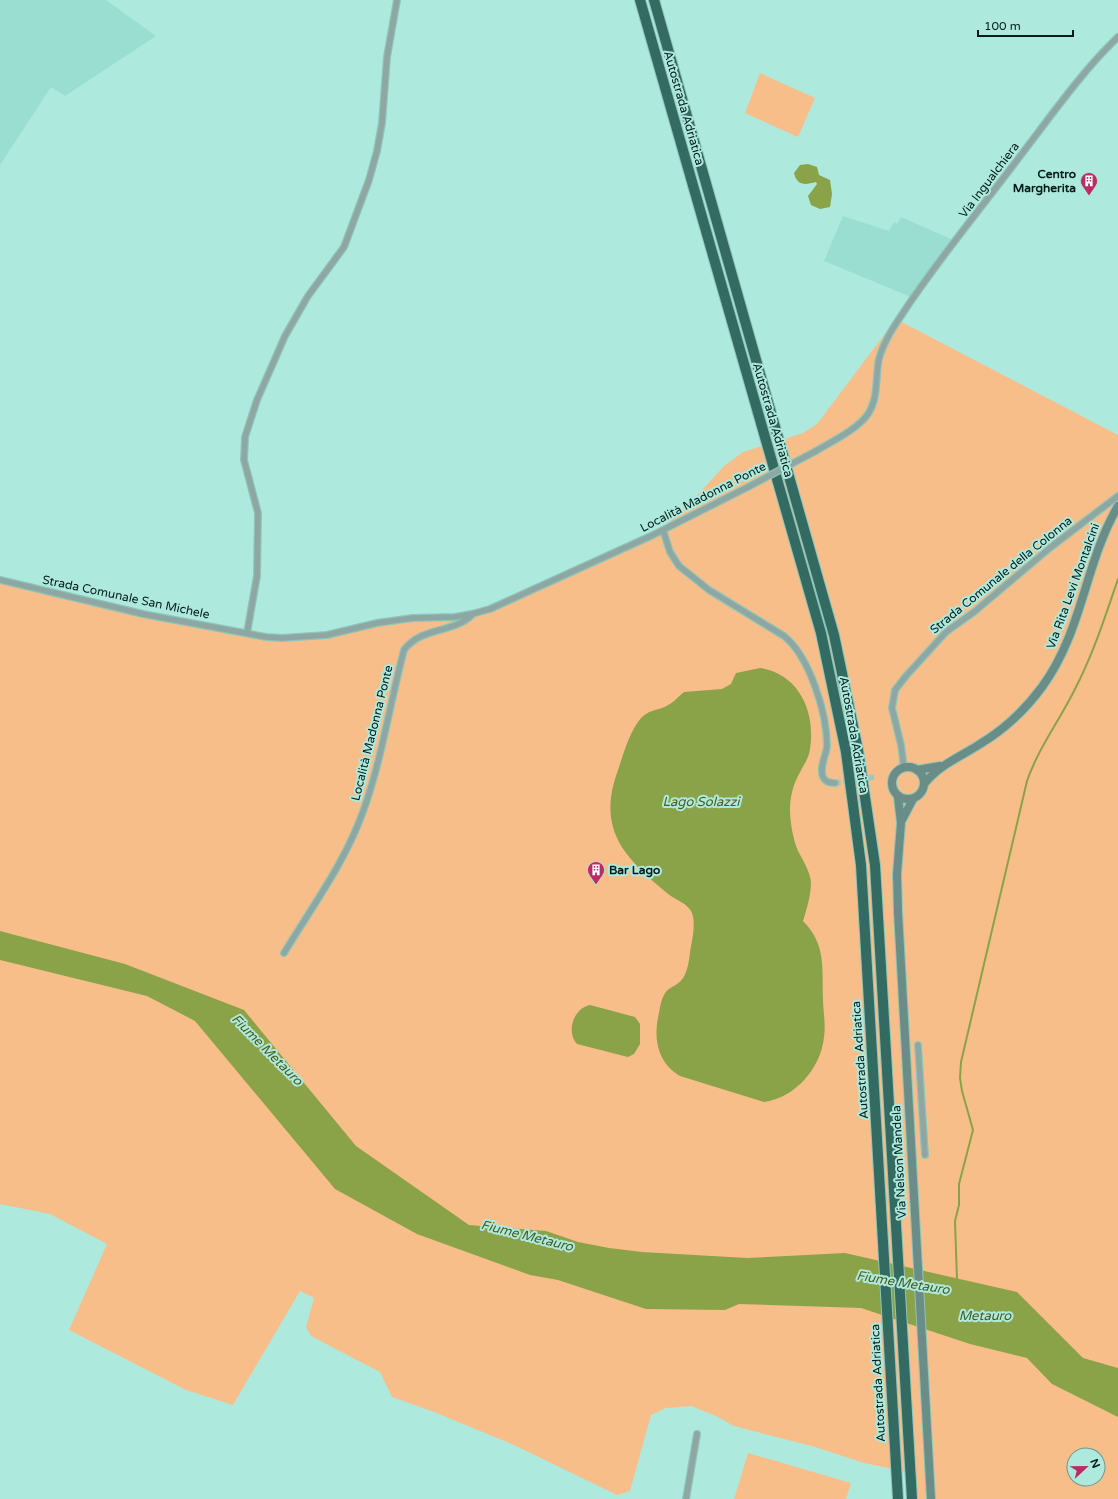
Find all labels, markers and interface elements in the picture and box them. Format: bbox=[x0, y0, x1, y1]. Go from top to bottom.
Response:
scale bar bbox=[978, 12, 1073, 38]
text: 100 m bbox=[984, 19, 1021, 33]
street label: Autostrada Adriatica bbox=[661, 49, 707, 167]
street label: Via Ingualchiera bbox=[956, 139, 1022, 221]
place label: Centro Margherita bbox=[1013, 167, 1076, 196]
building icon: Centro Margherita bbox=[1079, 171, 1099, 196]
street label: Autostrada Adriatica bbox=[750, 361, 796, 479]
street label: Località Madonna Ponte bbox=[638, 459, 768, 535]
street label: Strada Comunale della Colonna bbox=[927, 513, 1075, 637]
street label: Via Rita Levi Montalcini bbox=[1044, 521, 1102, 651]
street label: Strada Comunale San Michele bbox=[41, 572, 211, 622]
street label: Località Madonna Ponte bbox=[348, 664, 396, 802]
street label: Autostrada Adriatica bbox=[837, 676, 871, 794]
water label: Lago Solazzi bbox=[663, 794, 741, 810]
building icon: Bar Lago bbox=[586, 860, 606, 885]
place label: Bar Lago bbox=[609, 863, 660, 878]
street label: Autostrada Adriatica bbox=[849, 1001, 871, 1119]
water label: Fiume Metauro bbox=[228, 1011, 307, 1090]
street label: Via Nelson Mandela bbox=[889, 1105, 909, 1219]
water label: Fiume Metauro bbox=[479, 1217, 576, 1255]
water label: Fiume Metauro bbox=[855, 1268, 952, 1298]
water label: Metauro bbox=[959, 1308, 1012, 1324]
street label: Autostrada Adriatica bbox=[868, 1324, 888, 1442]
north arrow bbox=[1066, 1447, 1106, 1487]
text: N bbox=[1087, 1457, 1102, 1470]

